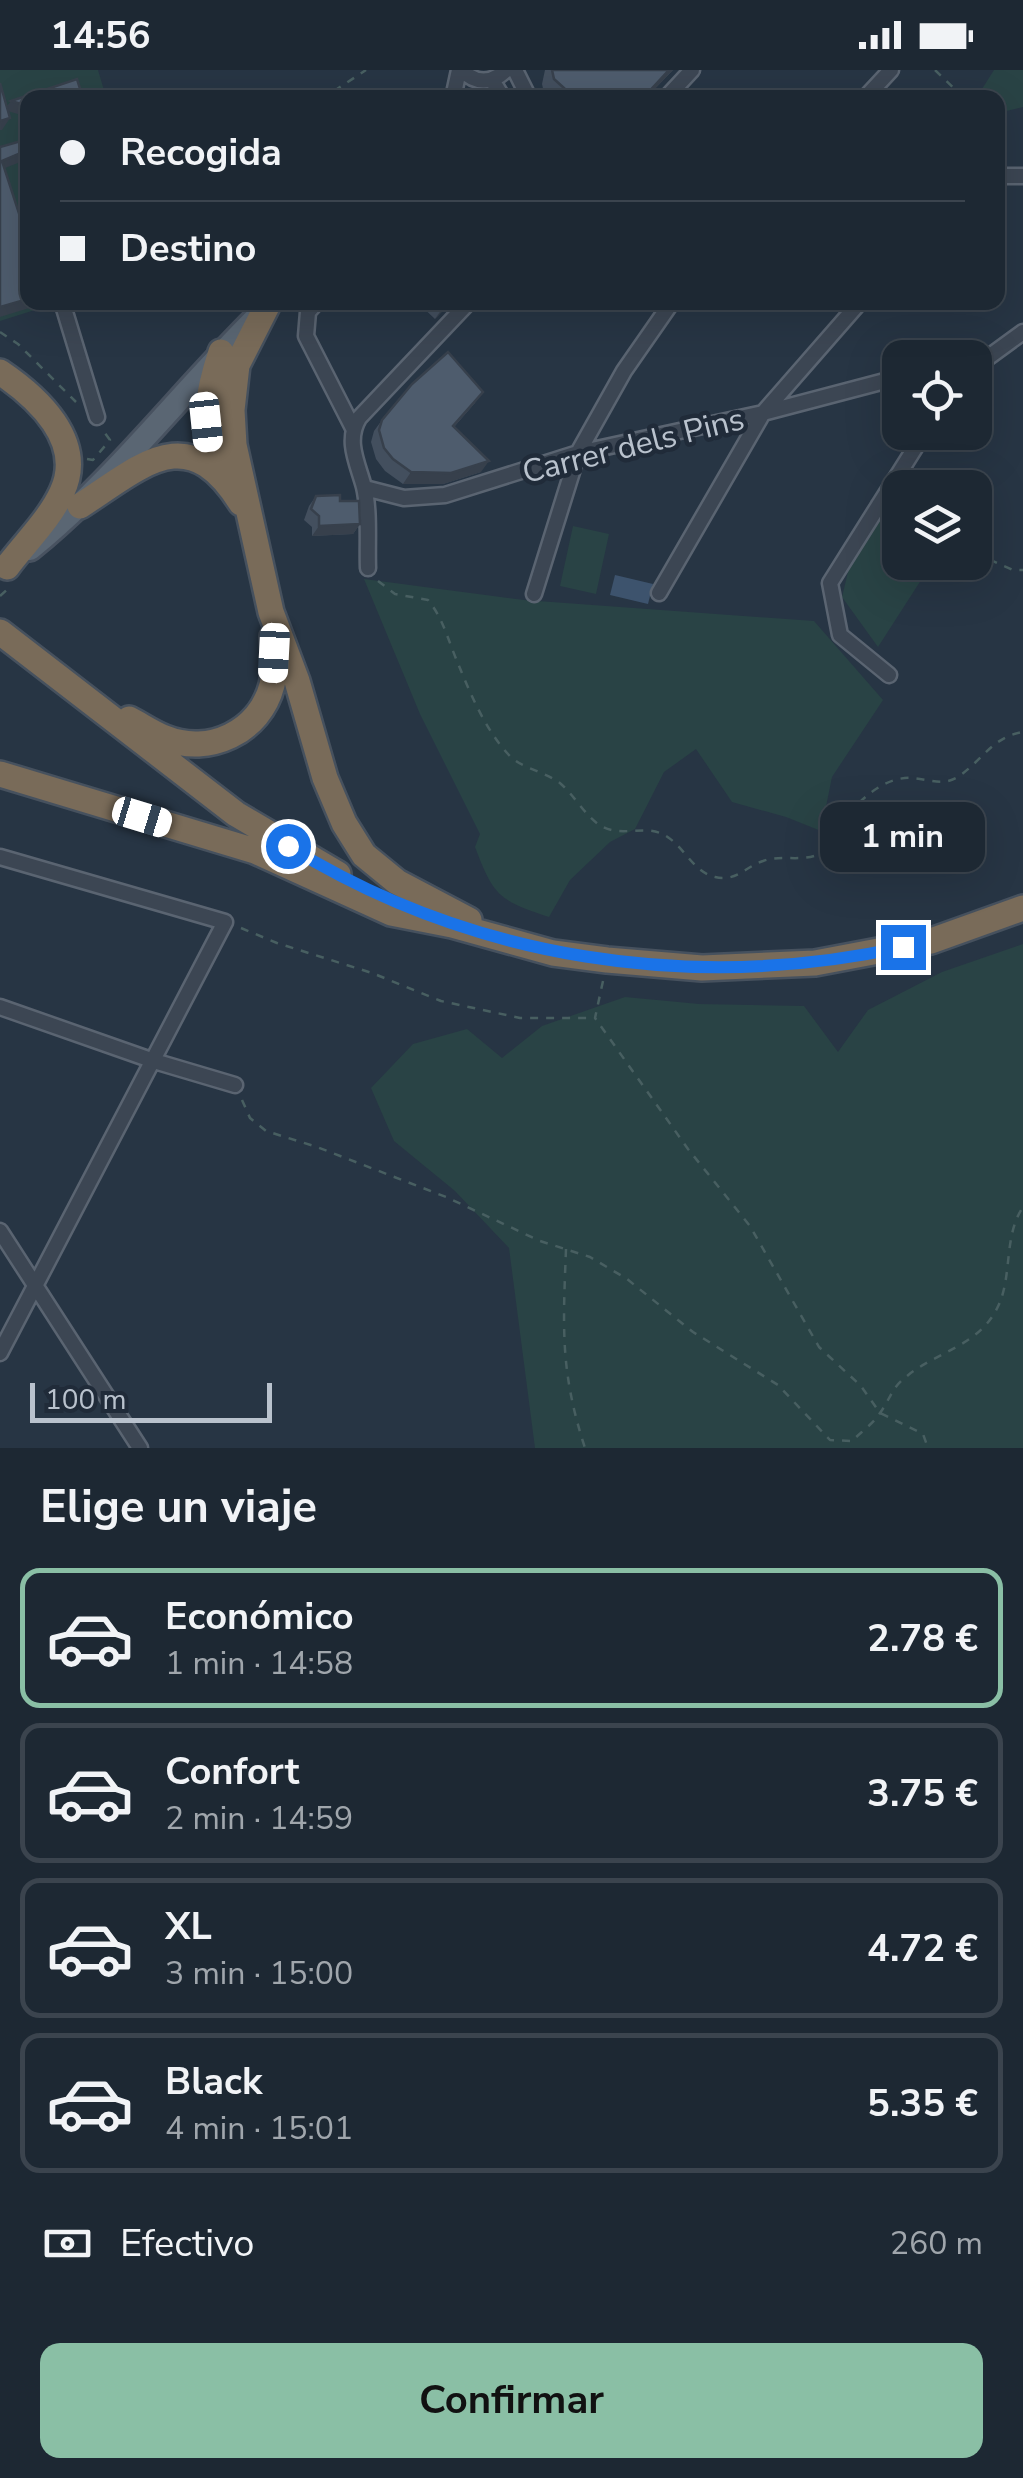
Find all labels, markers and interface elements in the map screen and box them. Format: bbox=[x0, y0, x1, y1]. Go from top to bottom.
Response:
text: 14:56 bbox=[50, 10, 151, 61]
text: Recogida bbox=[120, 127, 282, 178]
text: Destino bbox=[120, 223, 256, 274]
map controls bbox=[882, 340, 992, 580]
button: locate bbox=[882, 340, 992, 450]
car bbox=[188, 391, 224, 453]
street label: Carrer dels Pins bbox=[518, 397, 749, 494]
button: layers bbox=[882, 470, 992, 580]
car bbox=[257, 622, 291, 684]
car bbox=[109, 794, 175, 840]
callout: 1 min bbox=[820, 802, 986, 872]
text: 1 min bbox=[861, 815, 944, 858]
route start bbox=[266, 824, 311, 869]
route end bbox=[881, 925, 926, 970]
scale bar bbox=[30, 1378, 272, 1422]
text: 100 m bbox=[45, 1381, 127, 1419]
text: Elige un viaje bbox=[40, 1477, 317, 1538]
text: Económico bbox=[165, 1591, 354, 1642]
icon: car bbox=[45, 1593, 135, 1683]
text: 2.78 € bbox=[867, 1613, 978, 1664]
text: 1 min · 14:58 bbox=[165, 1642, 353, 1685]
text: Confort bbox=[165, 1746, 299, 1797]
icon: car bbox=[45, 1748, 135, 1838]
text: 3.75 € bbox=[867, 1768, 978, 1819]
text: 2 min · 14:59 bbox=[165, 1797, 353, 1840]
text: XL bbox=[165, 1901, 212, 1952]
icon: car bbox=[45, 1903, 135, 1993]
text: 4.72 € bbox=[867, 1923, 978, 1974]
text: 3 min · 15:00 bbox=[165, 1952, 353, 1995]
text: Black bbox=[165, 2056, 262, 2107]
icon: car bbox=[45, 2058, 135, 2148]
text: 5.35 € bbox=[867, 2078, 978, 2129]
text: 4 min · 15:01 bbox=[165, 2107, 353, 2150]
icon: cash bbox=[40, 2216, 95, 2271]
text: Efectivo bbox=[120, 2218, 254, 2269]
text: 260 m bbox=[890, 2222, 983, 2265]
button: Confirmar bbox=[40, 2343, 983, 2458]

